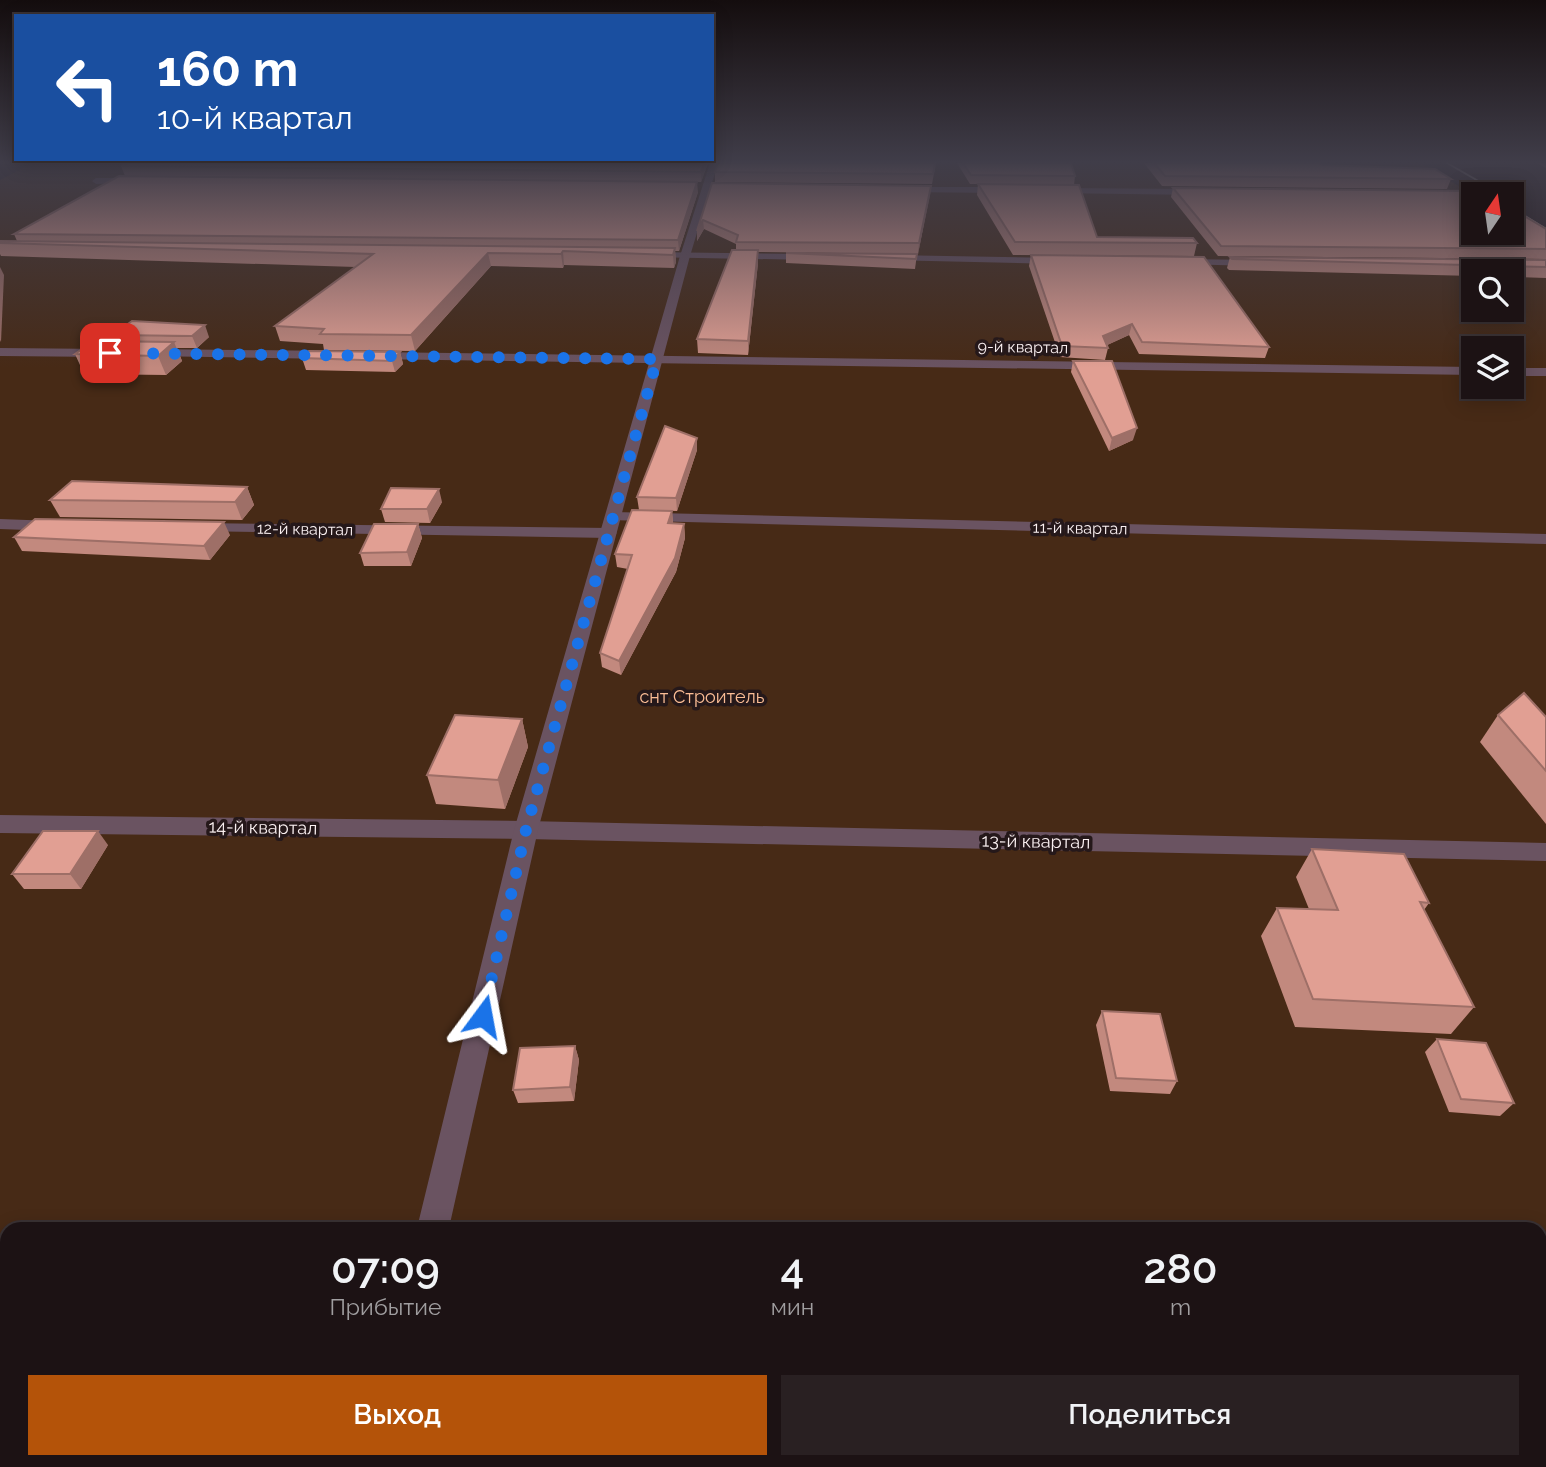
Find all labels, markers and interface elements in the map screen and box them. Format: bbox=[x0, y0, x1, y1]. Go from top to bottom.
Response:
text: 160 m bbox=[157, 40, 298, 97]
icon: left bbox=[42, 42, 133, 133]
text: 10-й квартал bbox=[157, 99, 353, 136]
north arrow bbox=[1461, 182, 1524, 245]
map controls bbox=[1461, 182, 1524, 399]
button: search bbox=[1461, 259, 1524, 322]
pin bbox=[80, 323, 140, 383]
icon: arrive bbox=[91, 334, 129, 372]
button: layers bbox=[1461, 336, 1524, 399]
street label: 9-й квартал bbox=[978, 337, 1068, 357]
street label: 11-й квартал bbox=[1032, 518, 1128, 538]
street label: 12-й квартал bbox=[257, 519, 353, 539]
park label: снт Строитель bbox=[639, 686, 765, 707]
street label: 14-й квартал bbox=[208, 816, 318, 838]
street label: 13-й квартал bbox=[981, 830, 1091, 852]
position arrow bbox=[446, 979, 520, 1053]
text: 07:09 bbox=[331, 1244, 440, 1293]
text: 4 bbox=[781, 1244, 804, 1293]
text: 280 bbox=[1143, 1244, 1218, 1293]
text: Прибытие bbox=[329, 1293, 441, 1320]
text: мин bbox=[771, 1293, 814, 1320]
text: m bbox=[1170, 1293, 1191, 1320]
button: Выход bbox=[28, 1375, 767, 1455]
button: Поделиться bbox=[781, 1375, 1519, 1455]

